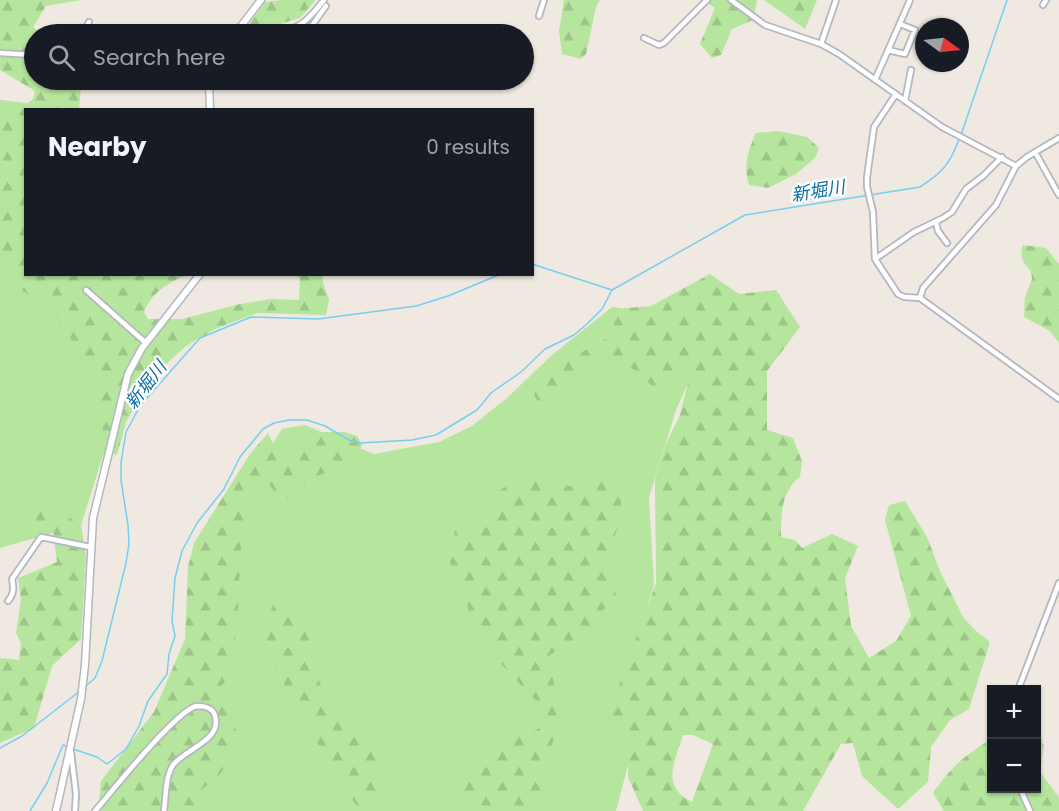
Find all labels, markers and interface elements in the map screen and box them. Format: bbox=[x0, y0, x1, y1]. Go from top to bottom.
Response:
north arrow bbox=[915, 18, 969, 72]
search box bbox=[24, 24, 534, 90]
icon: search bbox=[45, 41, 78, 74]
text: Search here bbox=[93, 42, 226, 73]
text: Nearby bbox=[48, 129, 146, 165]
text: 0 results bbox=[426, 133, 510, 161]
water label: 新堀川 bbox=[789, 174, 849, 207]
water label: 新堀川 bbox=[119, 354, 173, 414]
map controls bbox=[987, 685, 1041, 793]
button: + bbox=[987, 685, 1041, 739]
button: − bbox=[987, 739, 1041, 793]

